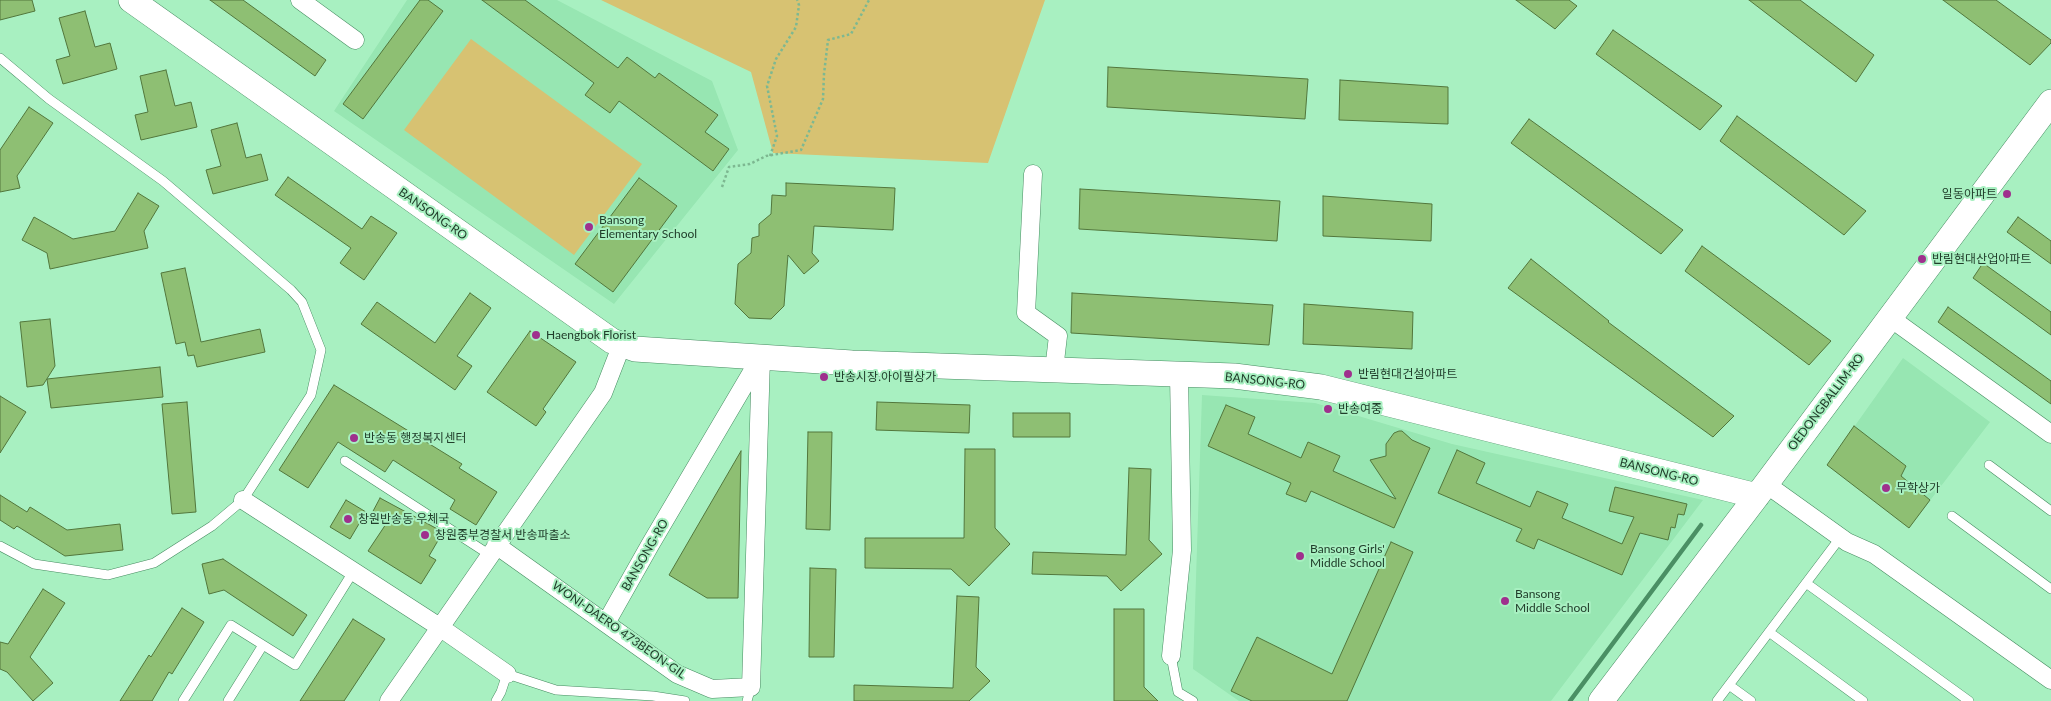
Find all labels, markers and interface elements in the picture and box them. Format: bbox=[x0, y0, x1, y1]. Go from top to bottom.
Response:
street label: BANSONG-RO bbox=[396, 185, 470, 243]
place label: 일동아파트 bbox=[1942, 187, 1997, 201]
marker: 일동아파트 bbox=[2001, 188, 2013, 200]
place label: Bansong Elementary School bbox=[599, 213, 697, 241]
marker: Bansong Elementary School bbox=[583, 221, 595, 233]
place label: 반림현대산업아파트 bbox=[1932, 252, 2031, 266]
marker: 반림현대산업아파트 bbox=[1916, 253, 1928, 265]
place label: Haengbok Florist bbox=[546, 328, 636, 342]
marker: Haengbok Florist bbox=[530, 329, 542, 341]
street label: OEDONGBALLIM-RO bbox=[1785, 351, 1867, 453]
place label: 반림현대건설아파트 bbox=[1358, 367, 1457, 381]
marker: 반림현대건설아파트 bbox=[1342, 368, 1354, 380]
place label: 반송시장.아이필상가 bbox=[834, 370, 936, 384]
street label: BANSONG-RO bbox=[1224, 370, 1306, 392]
marker: 반송시장.아이필상가 bbox=[818, 371, 830, 383]
place label: 반송여중 bbox=[1338, 402, 1382, 416]
marker: 반송여중 bbox=[1322, 403, 1334, 415]
place label: 반송동 행정복지센터 bbox=[364, 431, 466, 445]
marker: 반송동 행정복지센터 bbox=[348, 432, 360, 444]
street label: BANSONG-RO bbox=[1618, 455, 1700, 489]
place label: 무학상가 bbox=[1896, 481, 1940, 495]
marker: 무학상가 bbox=[1880, 482, 1892, 494]
place label: 창원반송동 우체국 bbox=[358, 512, 449, 526]
marker: 창원반송동 우체국 bbox=[342, 513, 354, 525]
street label: BANSONG-RO bbox=[619, 517, 671, 593]
place label: 창원중부경찰서 반송파출소 bbox=[435, 528, 571, 542]
marker: 창원중부경찰서 반송파출소 bbox=[419, 529, 431, 541]
place label: Bansong Girls' Middle School bbox=[1310, 542, 1385, 570]
marker: Bansong Girls' Middle School bbox=[1294, 550, 1306, 562]
street label: WONI-DAERO 473BEON-GIL bbox=[549, 578, 689, 682]
place label: Bansong Middle School bbox=[1515, 587, 1590, 615]
marker: Bansong Middle School bbox=[1499, 595, 1511, 607]

